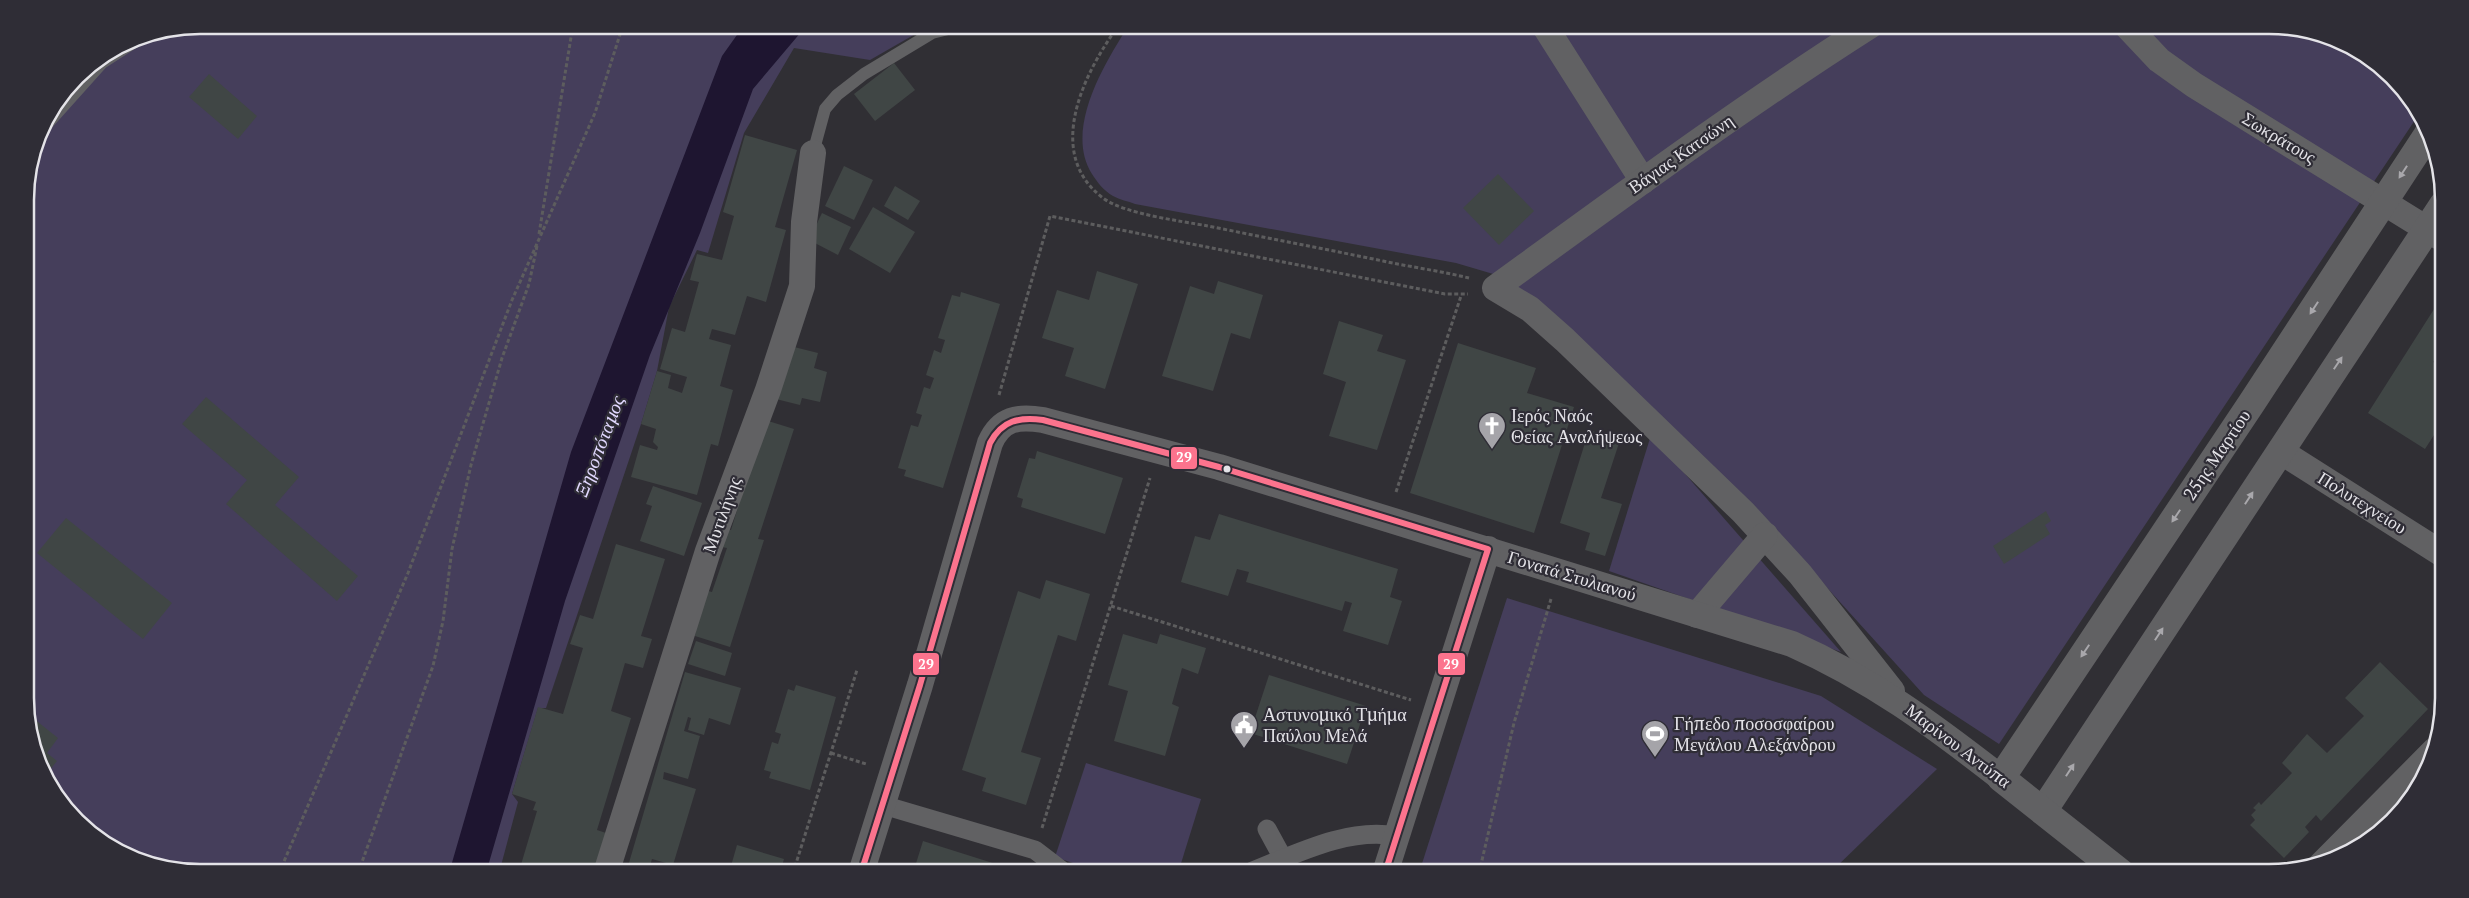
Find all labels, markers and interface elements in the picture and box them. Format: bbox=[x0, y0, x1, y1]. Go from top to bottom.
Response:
street label: Σωκράτους bbox=[2238, 106, 2321, 169]
street label: Βάγιας Κατσώνη bbox=[1623, 108, 1738, 198]
one-way arrow bbox=[2398, 165, 2408, 179]
one-way arrow bbox=[2309, 301, 2319, 315]
one-way arrow bbox=[2333, 356, 2343, 369]
water label: Ξηροπόταμος bbox=[568, 391, 629, 500]
place label: Ιερός Ναός Θείας Αναλήψεως bbox=[1511, 403, 1642, 448]
street label: 25ης Μαρτίου bbox=[2177, 404, 2255, 504]
church icon: Ιερός Ναός Θείας Αναλήψεως bbox=[1477, 411, 1507, 450]
line badge: 29 bbox=[1170, 446, 1198, 470]
text: 29 bbox=[1176, 447, 1192, 466]
unlabelled marker bbox=[1222, 464, 1232, 474]
street label: Πολυτεχνείου bbox=[2314, 465, 2412, 539]
street label: Μυτιλήνης bbox=[696, 473, 746, 556]
one-way arrow bbox=[2244, 492, 2253, 505]
one-way arrow bbox=[2171, 510, 2181, 523]
street label: Γονατά Στυλιανού bbox=[1505, 544, 1640, 606]
one-way arrow bbox=[2154, 627, 2164, 641]
one-way arrow bbox=[2081, 645, 2090, 658]
line badge: 29 bbox=[912, 652, 940, 676]
line badge: 29 bbox=[1437, 652, 1466, 676]
text: 29 bbox=[918, 654, 934, 673]
text: 29 bbox=[1443, 654, 1459, 673]
street label: Μαρίνου Αντύπα bbox=[1901, 698, 2017, 793]
place label: Αστυνομικό Τμήμα Παύλου Μελά bbox=[1263, 702, 1407, 747]
public building icon: Αστυνομικό Τμήμα Παύλου Μελά bbox=[1229, 710, 1259, 749]
place label: Γήπεδο ποσοσφαίρου Μεγάλου Αλεξάνδρου bbox=[1674, 711, 1836, 756]
sports icon: Γήπεδο ποσοσφαίρου Μεγάλου Αλεξάνδρου bbox=[1640, 719, 1670, 758]
one-way arrow bbox=[2065, 763, 2075, 777]

